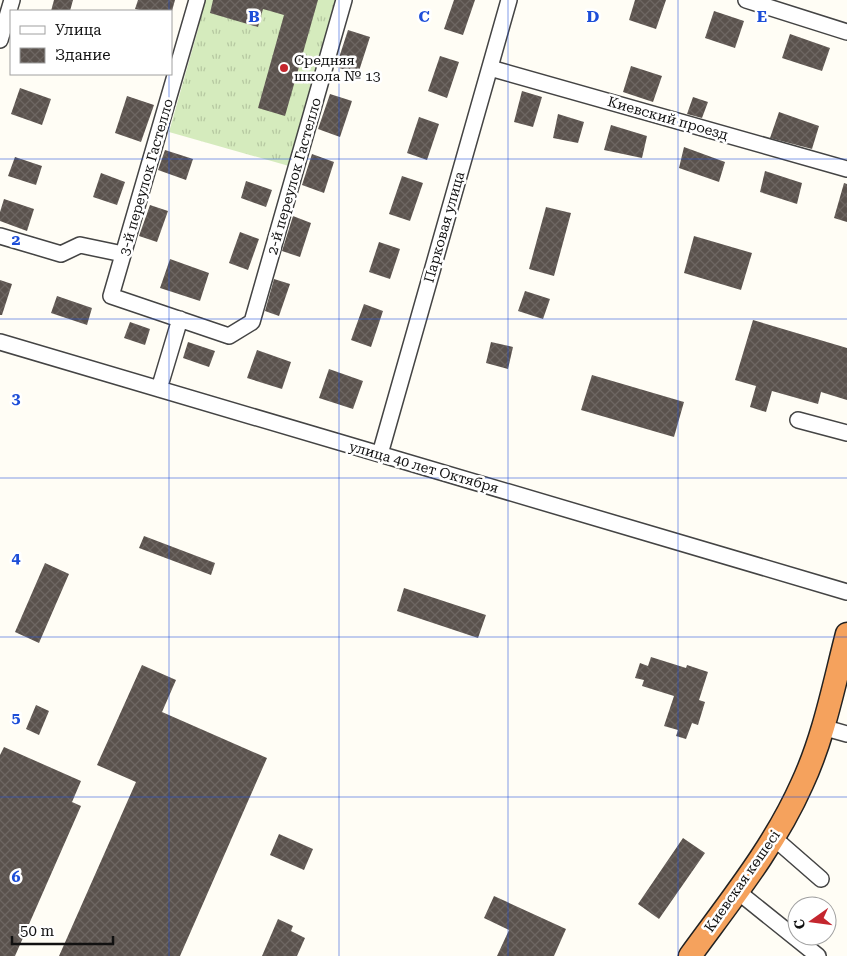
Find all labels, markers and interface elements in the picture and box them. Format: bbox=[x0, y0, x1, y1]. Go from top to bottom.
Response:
text: B bbox=[248, 7, 260, 26]
text: C bbox=[418, 7, 430, 26]
text: D bbox=[587, 7, 600, 26]
text: E bbox=[757, 7, 767, 26]
legend bbox=[10, 10, 172, 75]
text: Улица bbox=[55, 21, 101, 39]
text: Здание bbox=[55, 46, 111, 64]
place label: Средняя школа № 13 bbox=[294, 52, 381, 84]
marker: Средняя школа № 13 bbox=[278, 62, 290, 74]
street label: Киевский проезд bbox=[606, 93, 730, 143]
street label: 2-й переулок Гастелло bbox=[264, 96, 324, 256]
street label: 3-й переулок Гастелло bbox=[116, 97, 176, 257]
street label: Парковая улица bbox=[420, 169, 468, 284]
text: 2 bbox=[12, 230, 21, 249]
text: 3 bbox=[12, 389, 21, 408]
street label: улица 40 лет Октября bbox=[347, 438, 501, 496]
text: 4 bbox=[12, 548, 21, 567]
text: 5 bbox=[12, 708, 21, 727]
street label: Киевская көшесі bbox=[701, 827, 783, 935]
text: 6 bbox=[12, 867, 21, 886]
north arrow bbox=[787, 896, 837, 946]
scale bar bbox=[12, 914, 114, 946]
text: С bbox=[790, 917, 808, 931]
text: 50 m bbox=[20, 922, 55, 940]

